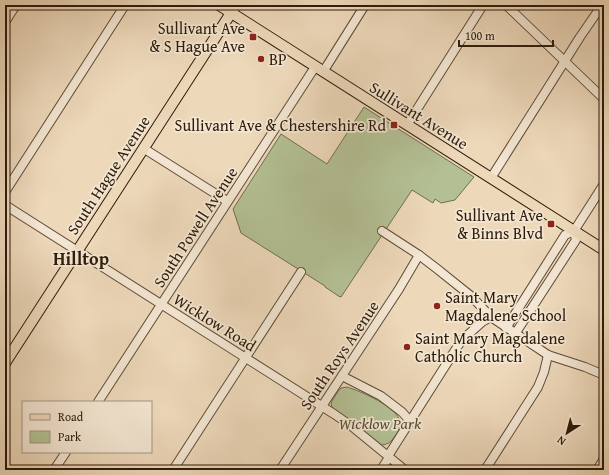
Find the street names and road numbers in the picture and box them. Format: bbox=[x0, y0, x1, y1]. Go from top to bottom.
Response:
street label: Sullivant Avenue bbox=[365, 75, 473, 155]
street label: South Hague Avenue bbox=[60, 111, 156, 239]
street label: South Powell Avenue bbox=[147, 162, 243, 292]
street label: Wicklow Road bbox=[169, 287, 262, 357]
street label: South Roys Avenue bbox=[293, 296, 385, 414]

